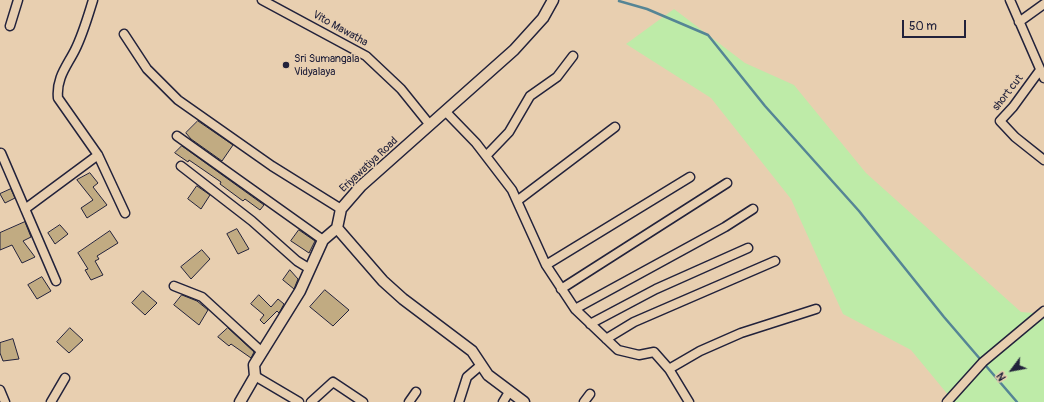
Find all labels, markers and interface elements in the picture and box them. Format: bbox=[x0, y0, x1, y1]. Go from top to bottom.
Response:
street label: Vito Mawatha bbox=[310, 8, 370, 50]
scale bar bbox=[904, 12, 968, 38]
text: 50 m bbox=[909, 19, 937, 34]
place label: Sri Sumangala Vidyalaya bbox=[294, 52, 359, 78]
marker: Sri Sumangala Vidyalaya bbox=[281, 60, 291, 70]
street label: short cut bbox=[990, 72, 1026, 114]
street label: Eriyawatiya Road bbox=[337, 135, 401, 195]
north arrow bbox=[992, 350, 1032, 390]
text: N bbox=[994, 370, 1009, 383]

